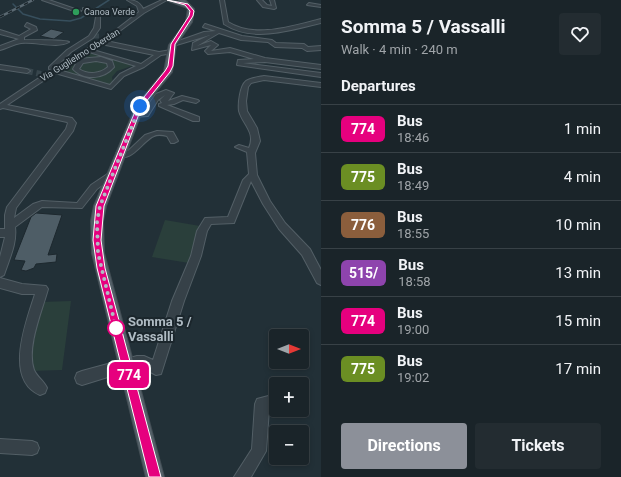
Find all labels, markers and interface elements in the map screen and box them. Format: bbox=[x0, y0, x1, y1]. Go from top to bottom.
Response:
marker: Canoa Verde bbox=[71, 7, 81, 17]
place label: Canoa Verde bbox=[84, 7, 135, 17]
button: heart bbox=[559, 13, 601, 55]
text: Somma 5 / Vassalli bbox=[341, 15, 506, 38]
street label: Via Guglielmo Oberdan bbox=[38, 26, 122, 84]
text: Walk · 4 min · 240 m bbox=[341, 42, 458, 57]
text: Departures bbox=[341, 77, 416, 95]
your location bbox=[130, 96, 150, 116]
text: Bus bbox=[397, 112, 423, 130]
text: 1 min bbox=[564, 120, 601, 138]
text: 774 bbox=[351, 121, 375, 137]
text: 18:46 bbox=[397, 130, 429, 145]
text: Bus bbox=[397, 160, 423, 178]
text: 4 min bbox=[564, 168, 601, 186]
text: 775 bbox=[351, 169, 375, 185]
text: 18:49 bbox=[397, 178, 429, 193]
text: Bus bbox=[397, 208, 423, 226]
text: 10 min bbox=[555, 216, 601, 234]
text: 776 bbox=[351, 217, 375, 233]
text: 18:55 bbox=[397, 226, 429, 241]
text: Bus bbox=[398, 256, 424, 274]
text: 13 min bbox=[555, 264, 601, 282]
text: 515/ bbox=[349, 265, 378, 281]
text: 18:58 bbox=[398, 274, 431, 289]
text: Bus bbox=[397, 304, 423, 322]
text: 15 min bbox=[555, 312, 601, 330]
text: 774 bbox=[351, 313, 375, 329]
place label: Somma 5 / Vassalli bbox=[128, 314, 192, 344]
marker: Somma 5 / Vassalli bbox=[107, 319, 125, 337]
text: 19:00 bbox=[397, 322, 429, 337]
north arrow bbox=[269, 329, 309, 369]
map controls bbox=[269, 329, 309, 465]
text: Bus bbox=[397, 352, 423, 370]
text: 17 min bbox=[555, 360, 601, 378]
text: 775 bbox=[351, 361, 375, 377]
line badge: 774 bbox=[106, 362, 152, 388]
text: 774 bbox=[117, 367, 141, 383]
text: 19:02 bbox=[397, 370, 429, 385]
button: + bbox=[269, 377, 309, 417]
button: Directions bbox=[341, 423, 467, 469]
button: Tickets bbox=[475, 423, 601, 469]
button: − bbox=[269, 425, 309, 465]

